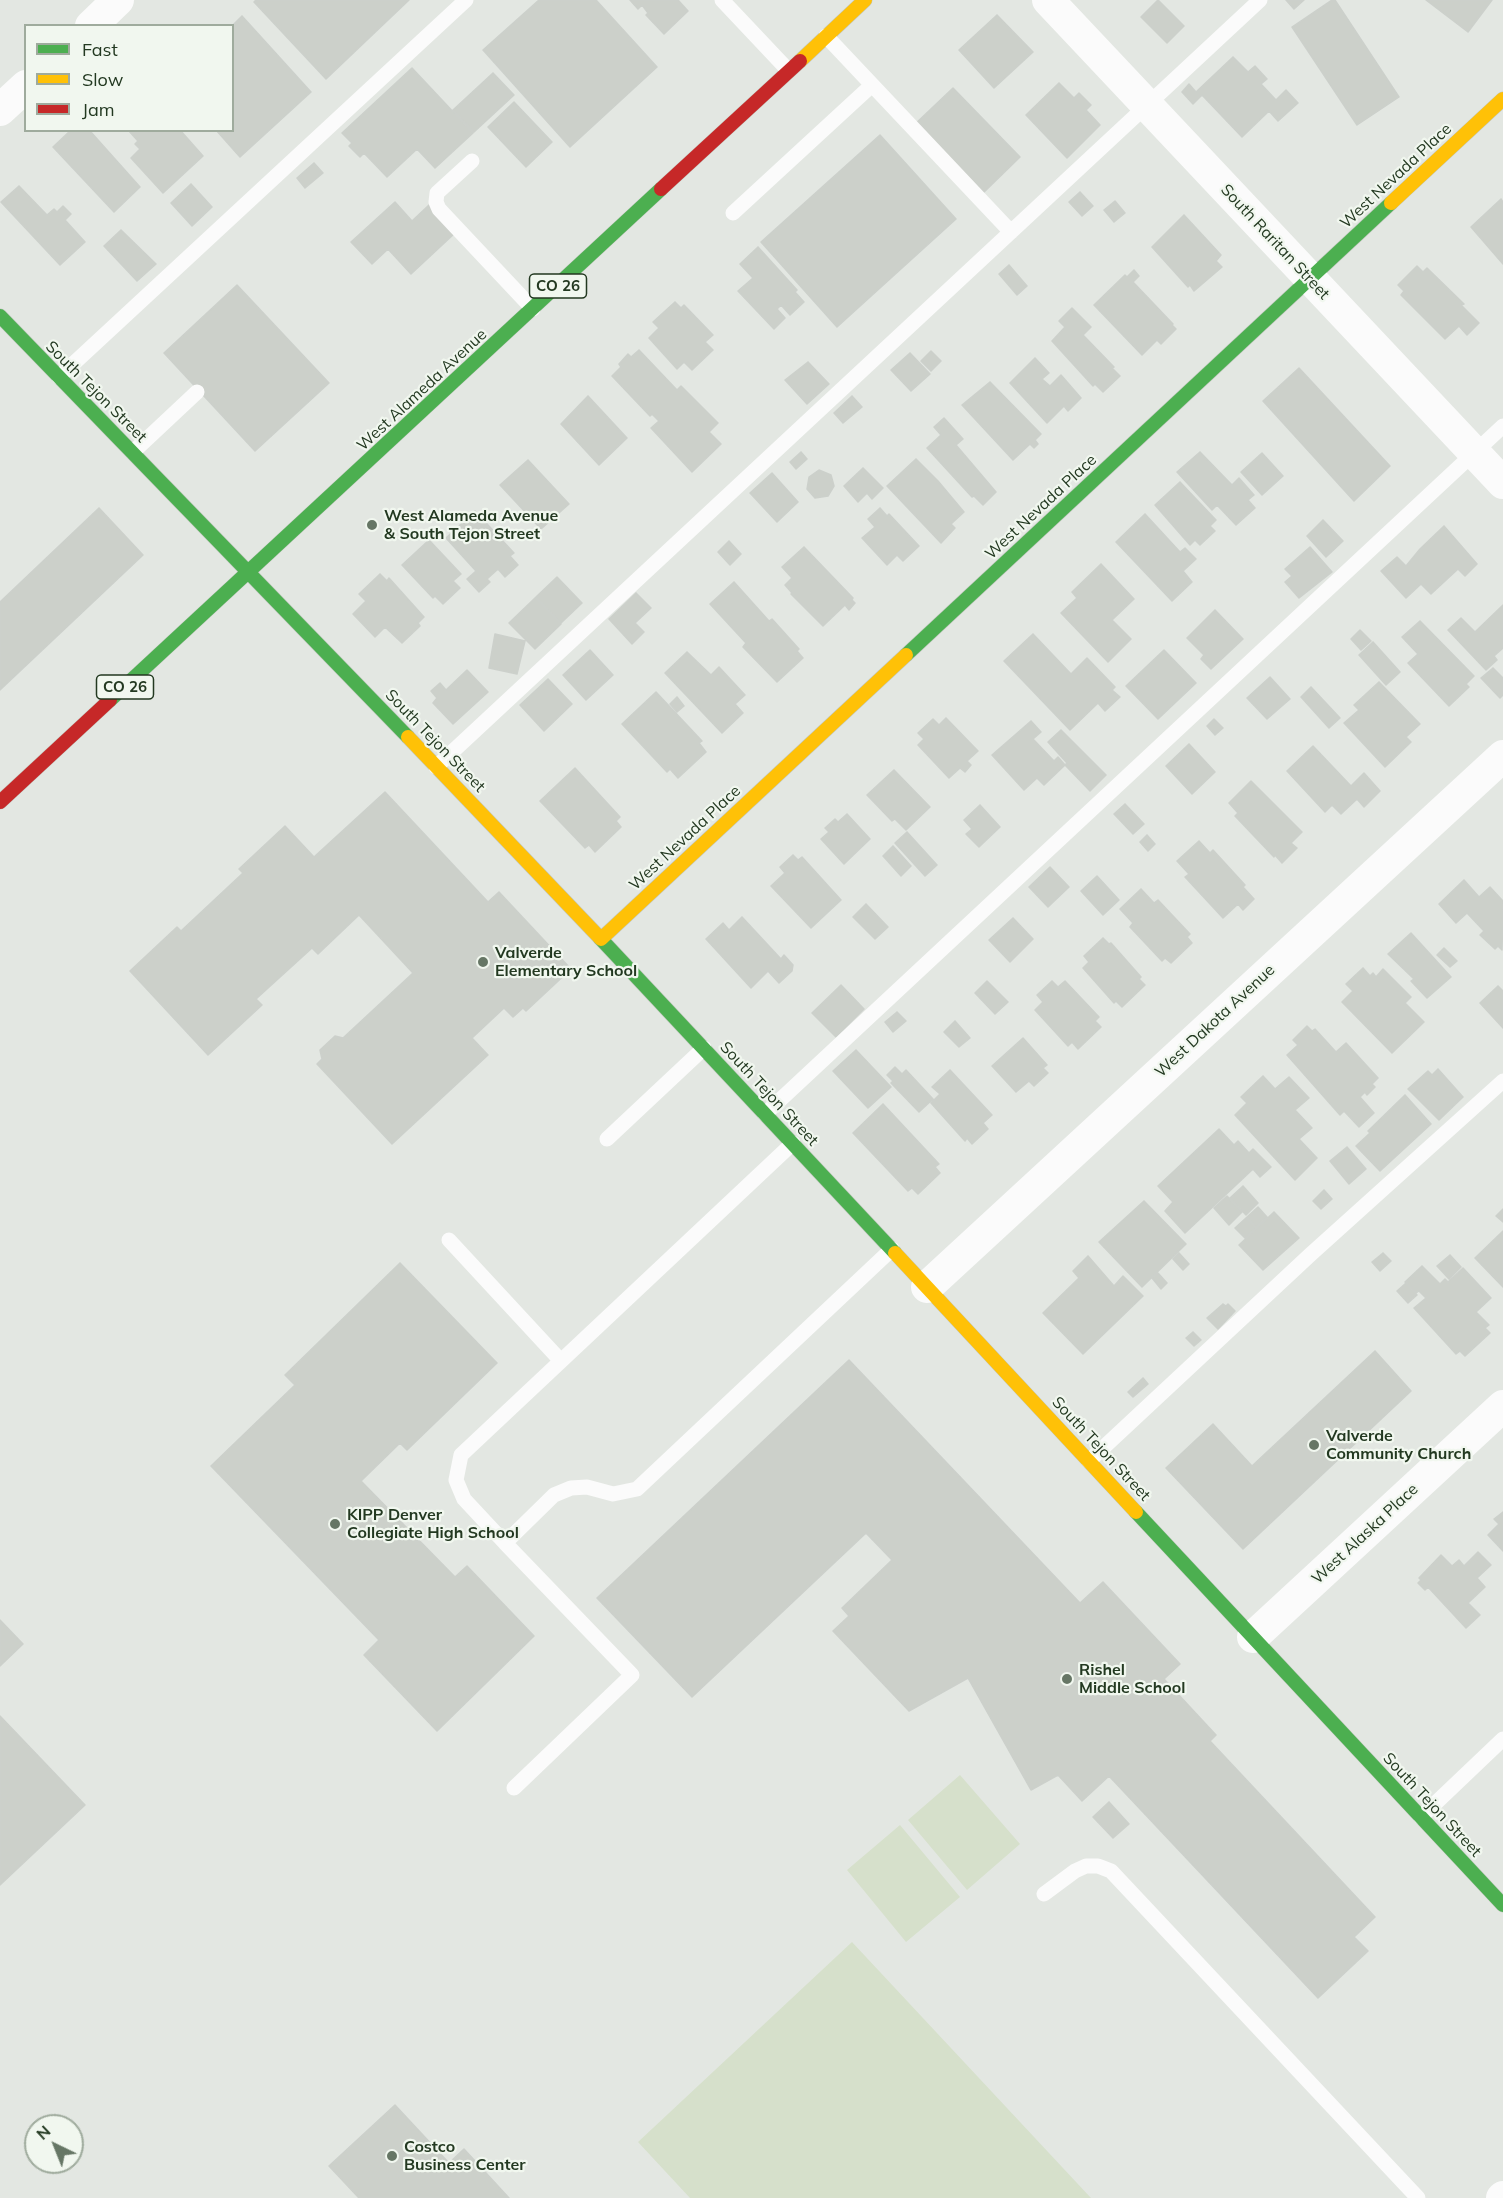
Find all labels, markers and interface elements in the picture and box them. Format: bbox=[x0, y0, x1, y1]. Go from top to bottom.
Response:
legend bbox=[24, 24, 234, 132]
text: Fast bbox=[82, 38, 118, 61]
text: Slow bbox=[82, 68, 123, 91]
text: Jam bbox=[82, 98, 115, 121]
street label: West Nevada Place bbox=[1336, 119, 1456, 233]
street label: South Raritan Street bbox=[1217, 180, 1333, 304]
road number: CO 26 bbox=[530, 274, 586, 298]
street label: West Alameda Avenue bbox=[353, 325, 491, 455]
street label: South Tejon Street bbox=[41, 337, 151, 447]
street label: West Nevada Place bbox=[981, 450, 1101, 564]
place label: West Alameda Avenue & South Tejon Street bbox=[384, 506, 558, 544]
marker: West Alameda Avenue & South Tejon Street bbox=[365, 518, 379, 532]
road number: CO 26 bbox=[96, 675, 154, 699]
street label: South Tejon Street bbox=[381, 686, 489, 796]
street label: West Nevada Place bbox=[625, 781, 745, 895]
place label: Valverde Elementary School bbox=[495, 943, 637, 981]
marker: Valverde Elementary School bbox=[476, 955, 490, 969]
street label: West Dakota Avenue bbox=[1151, 960, 1279, 1082]
street label: South Tejon Street bbox=[716, 1038, 822, 1150]
street label: South Tejon Street bbox=[1048, 1393, 1154, 1505]
place label: Valverde Community Church bbox=[1326, 1426, 1471, 1464]
marker: Valverde Community Church bbox=[1307, 1438, 1321, 1452]
street label: West Alaska Place bbox=[1308, 1480, 1422, 1588]
place label: KIPP Denver Collegiate High School bbox=[347, 1505, 519, 1543]
marker: KIPP Denver Collegiate High School bbox=[328, 1517, 342, 1531]
place label: Rishel Middle School bbox=[1079, 1660, 1185, 1698]
marker: Rishel Middle School bbox=[1060, 1672, 1074, 1686]
street label: South Tejon Street bbox=[1379, 1749, 1485, 1861]
north arrow bbox=[24, 2114, 84, 2174]
text: N bbox=[32, 2121, 54, 2144]
place label: Costco Business Center bbox=[404, 2137, 525, 2175]
marker: Costco Business Center bbox=[385, 2149, 399, 2163]

